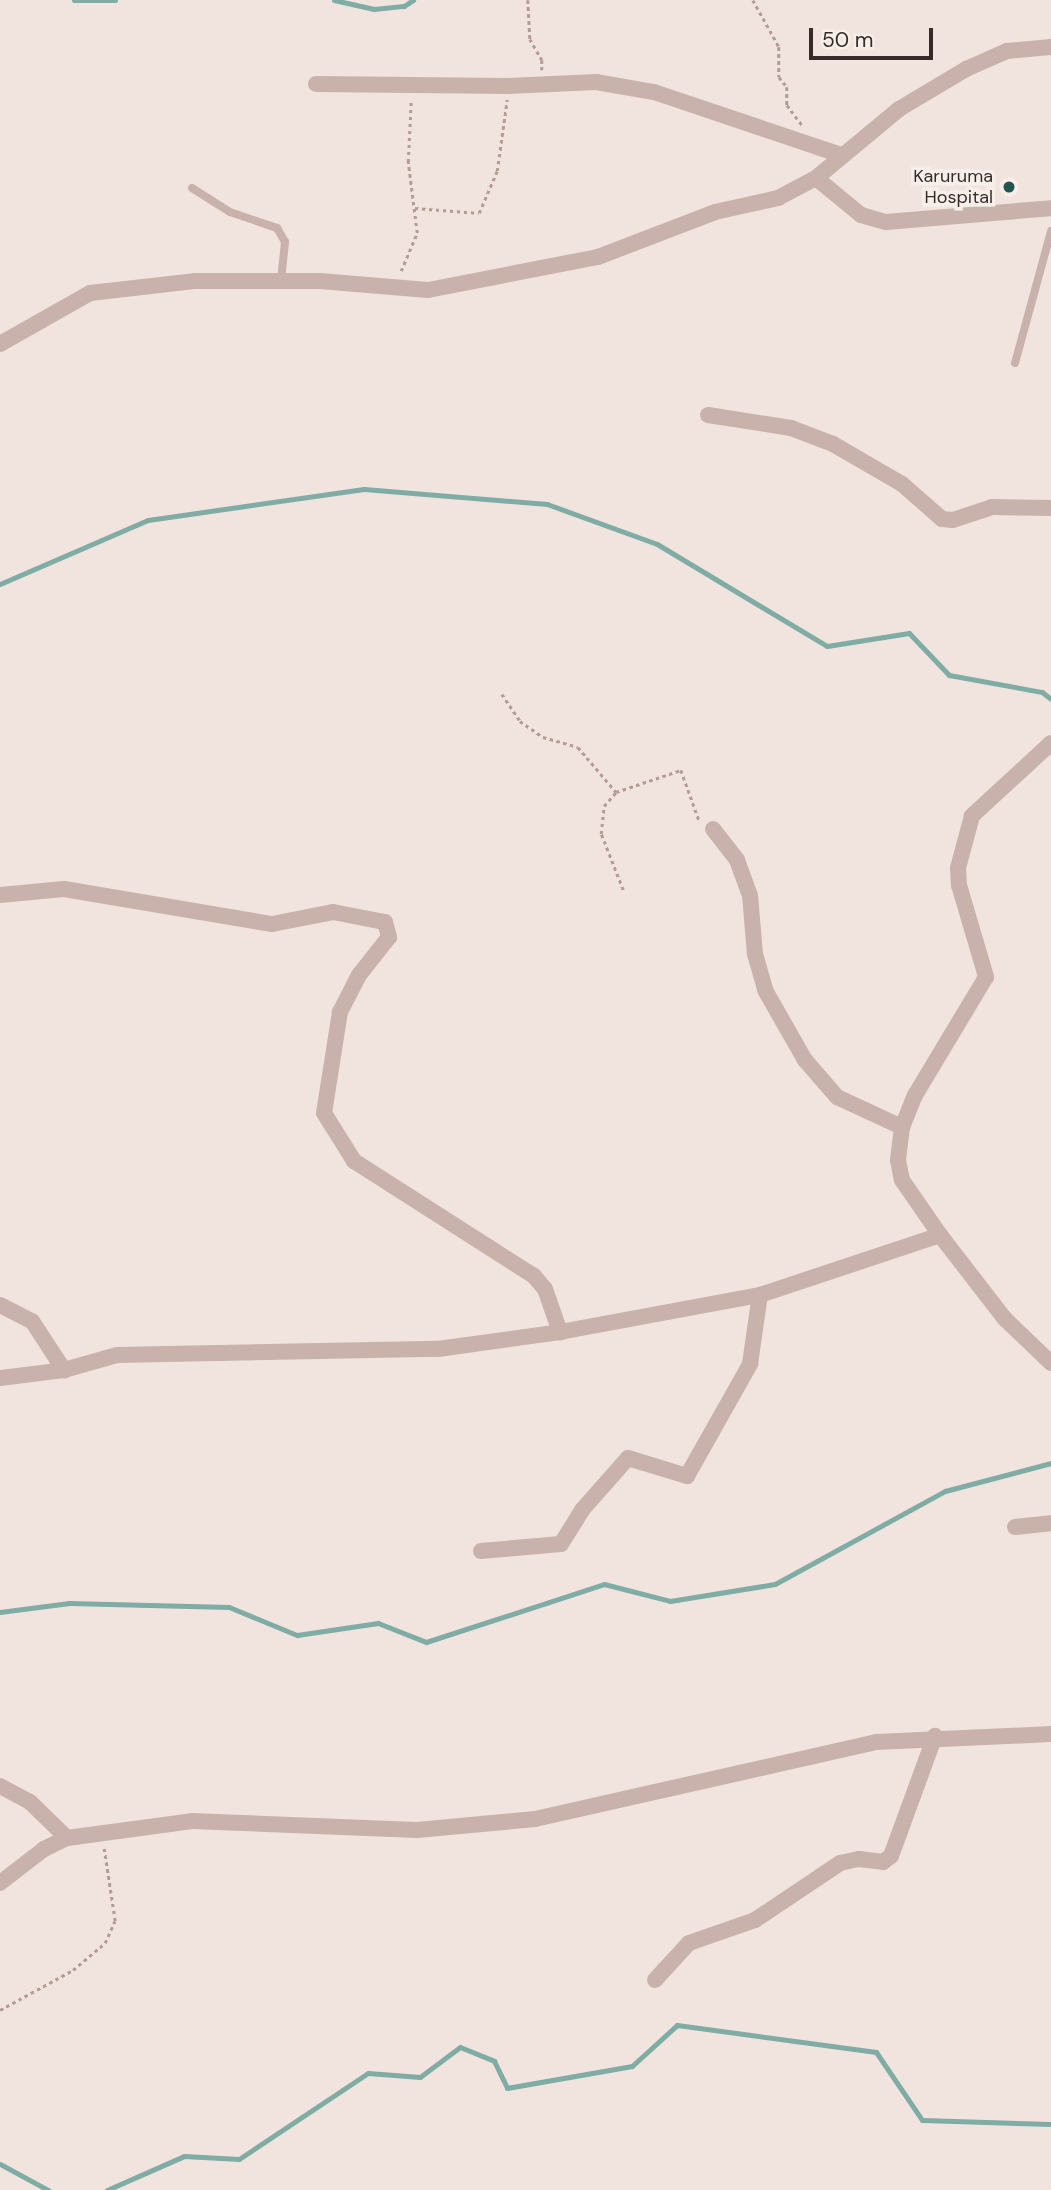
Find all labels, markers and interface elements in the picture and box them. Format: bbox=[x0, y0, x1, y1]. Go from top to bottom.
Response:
scale bar bbox=[813, 14, 937, 58]
text: 50 m bbox=[822, 26, 873, 54]
place label: Karuruma Hospital bbox=[913, 166, 993, 208]
marker: Karuruma Hospital bbox=[999, 177, 1019, 197]

